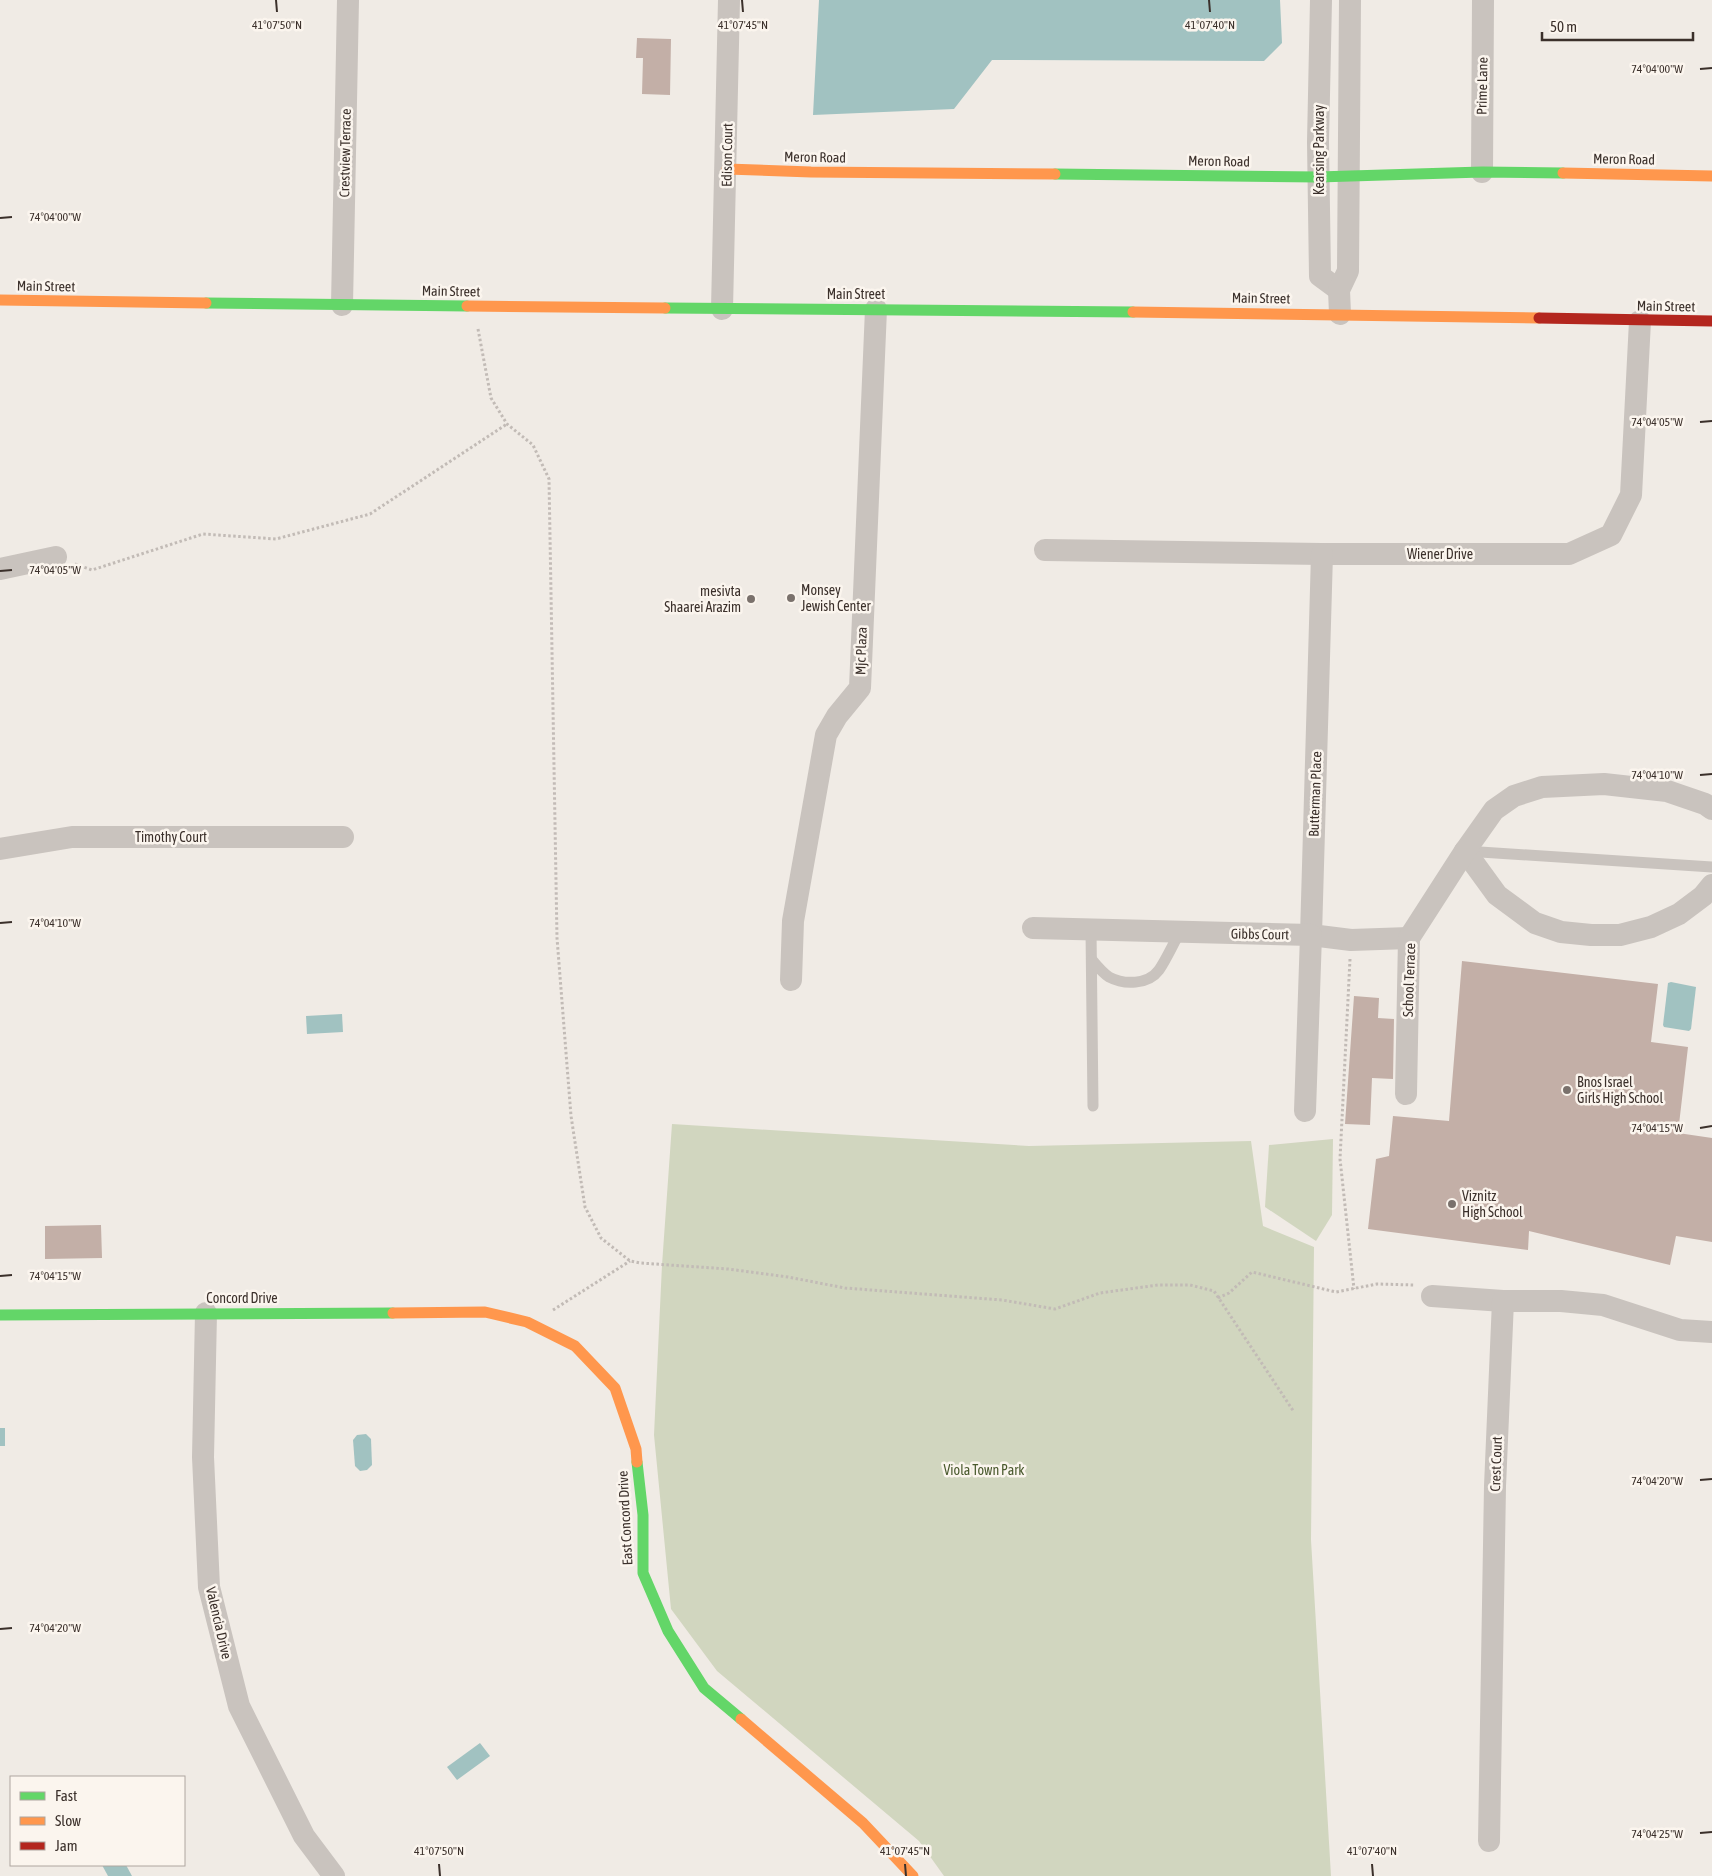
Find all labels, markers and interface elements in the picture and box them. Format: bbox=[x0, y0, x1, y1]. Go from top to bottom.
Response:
scale bar bbox=[1542, 10, 1693, 42]
text: 41°07'50"N bbox=[252, 18, 302, 32]
text: 41°07'45"N bbox=[718, 18, 768, 32]
text: 41°07'40"N bbox=[1185, 18, 1235, 32]
text: 50 m bbox=[1550, 18, 1577, 35]
street label: Prime Lane bbox=[1473, 57, 1491, 115]
text: 74°04'00"W bbox=[1631, 62, 1683, 76]
street label: Kearsing Parkway bbox=[1311, 105, 1327, 195]
street label: Crestview Terrace bbox=[336, 108, 354, 198]
street label: Edison Court bbox=[718, 123, 736, 187]
street label: Meron Road bbox=[784, 148, 846, 166]
street label: Meron Road bbox=[1593, 150, 1655, 168]
street label: Meron Road bbox=[1188, 152, 1250, 170]
text: 74°04'00"W bbox=[29, 210, 81, 224]
street label: Main Street bbox=[17, 277, 75, 295]
street label: Main Street bbox=[422, 282, 480, 300]
street label: Main Street bbox=[827, 286, 885, 302]
street label: Main Street bbox=[1232, 289, 1290, 307]
street label: Main Street bbox=[1637, 297, 1695, 315]
text: 74°04'05"W bbox=[1631, 415, 1683, 429]
street label: Wiener Drive bbox=[1407, 546, 1473, 562]
text: 74°04'05"W bbox=[29, 563, 81, 577]
place label: Monsey Jewish Center bbox=[801, 582, 872, 614]
place label: mesivta Shaarei Arazim bbox=[664, 583, 741, 615]
marker: Monsey Jewish Center bbox=[785, 592, 797, 604]
marker: mesivta Shaarei Arazim bbox=[745, 593, 757, 605]
street label: Mjc Plaza bbox=[852, 627, 870, 675]
street label: Butterman Place bbox=[1306, 751, 1324, 837]
text: 74°04'10"W bbox=[1631, 768, 1683, 782]
street label: Timothy Court bbox=[135, 829, 207, 845]
text: 74°04'10"W bbox=[29, 916, 81, 930]
street label: Gibbs Court bbox=[1231, 925, 1289, 943]
street label: School Terrace bbox=[1400, 943, 1418, 1017]
place label: Bnos Israel Girls High School bbox=[1577, 1074, 1663, 1106]
marker: Bnos Israel Girls High School bbox=[1561, 1084, 1573, 1096]
text: 74°04'15"W bbox=[1631, 1121, 1683, 1135]
place label: Viznitz High School bbox=[1462, 1188, 1523, 1220]
marker: Viznitz High School bbox=[1446, 1198, 1458, 1210]
text: 74°04'15"W bbox=[29, 1269, 81, 1283]
street label: Concord Drive bbox=[206, 1290, 278, 1306]
street label: Crest Court bbox=[1487, 1436, 1505, 1492]
park label: Viola Town Park bbox=[944, 1462, 1025, 1478]
street label: East Concord Drive bbox=[615, 1470, 635, 1566]
text: 74°04'20"W bbox=[1631, 1474, 1683, 1488]
street label: Valencia Drive bbox=[203, 1585, 235, 1661]
text: 74°04'20"W bbox=[29, 1621, 81, 1635]
legend bbox=[10, 1776, 185, 1866]
text: Fast bbox=[55, 1787, 77, 1804]
text: Slow bbox=[55, 1812, 81, 1829]
text: 74°04'25"W bbox=[1631, 1827, 1683, 1841]
text: Jam bbox=[55, 1837, 78, 1854]
text: 41°07'50"N bbox=[414, 1844, 464, 1858]
text: 41°07'45"N bbox=[880, 1844, 930, 1858]
text: 41°07'40"N bbox=[1347, 1844, 1397, 1858]

